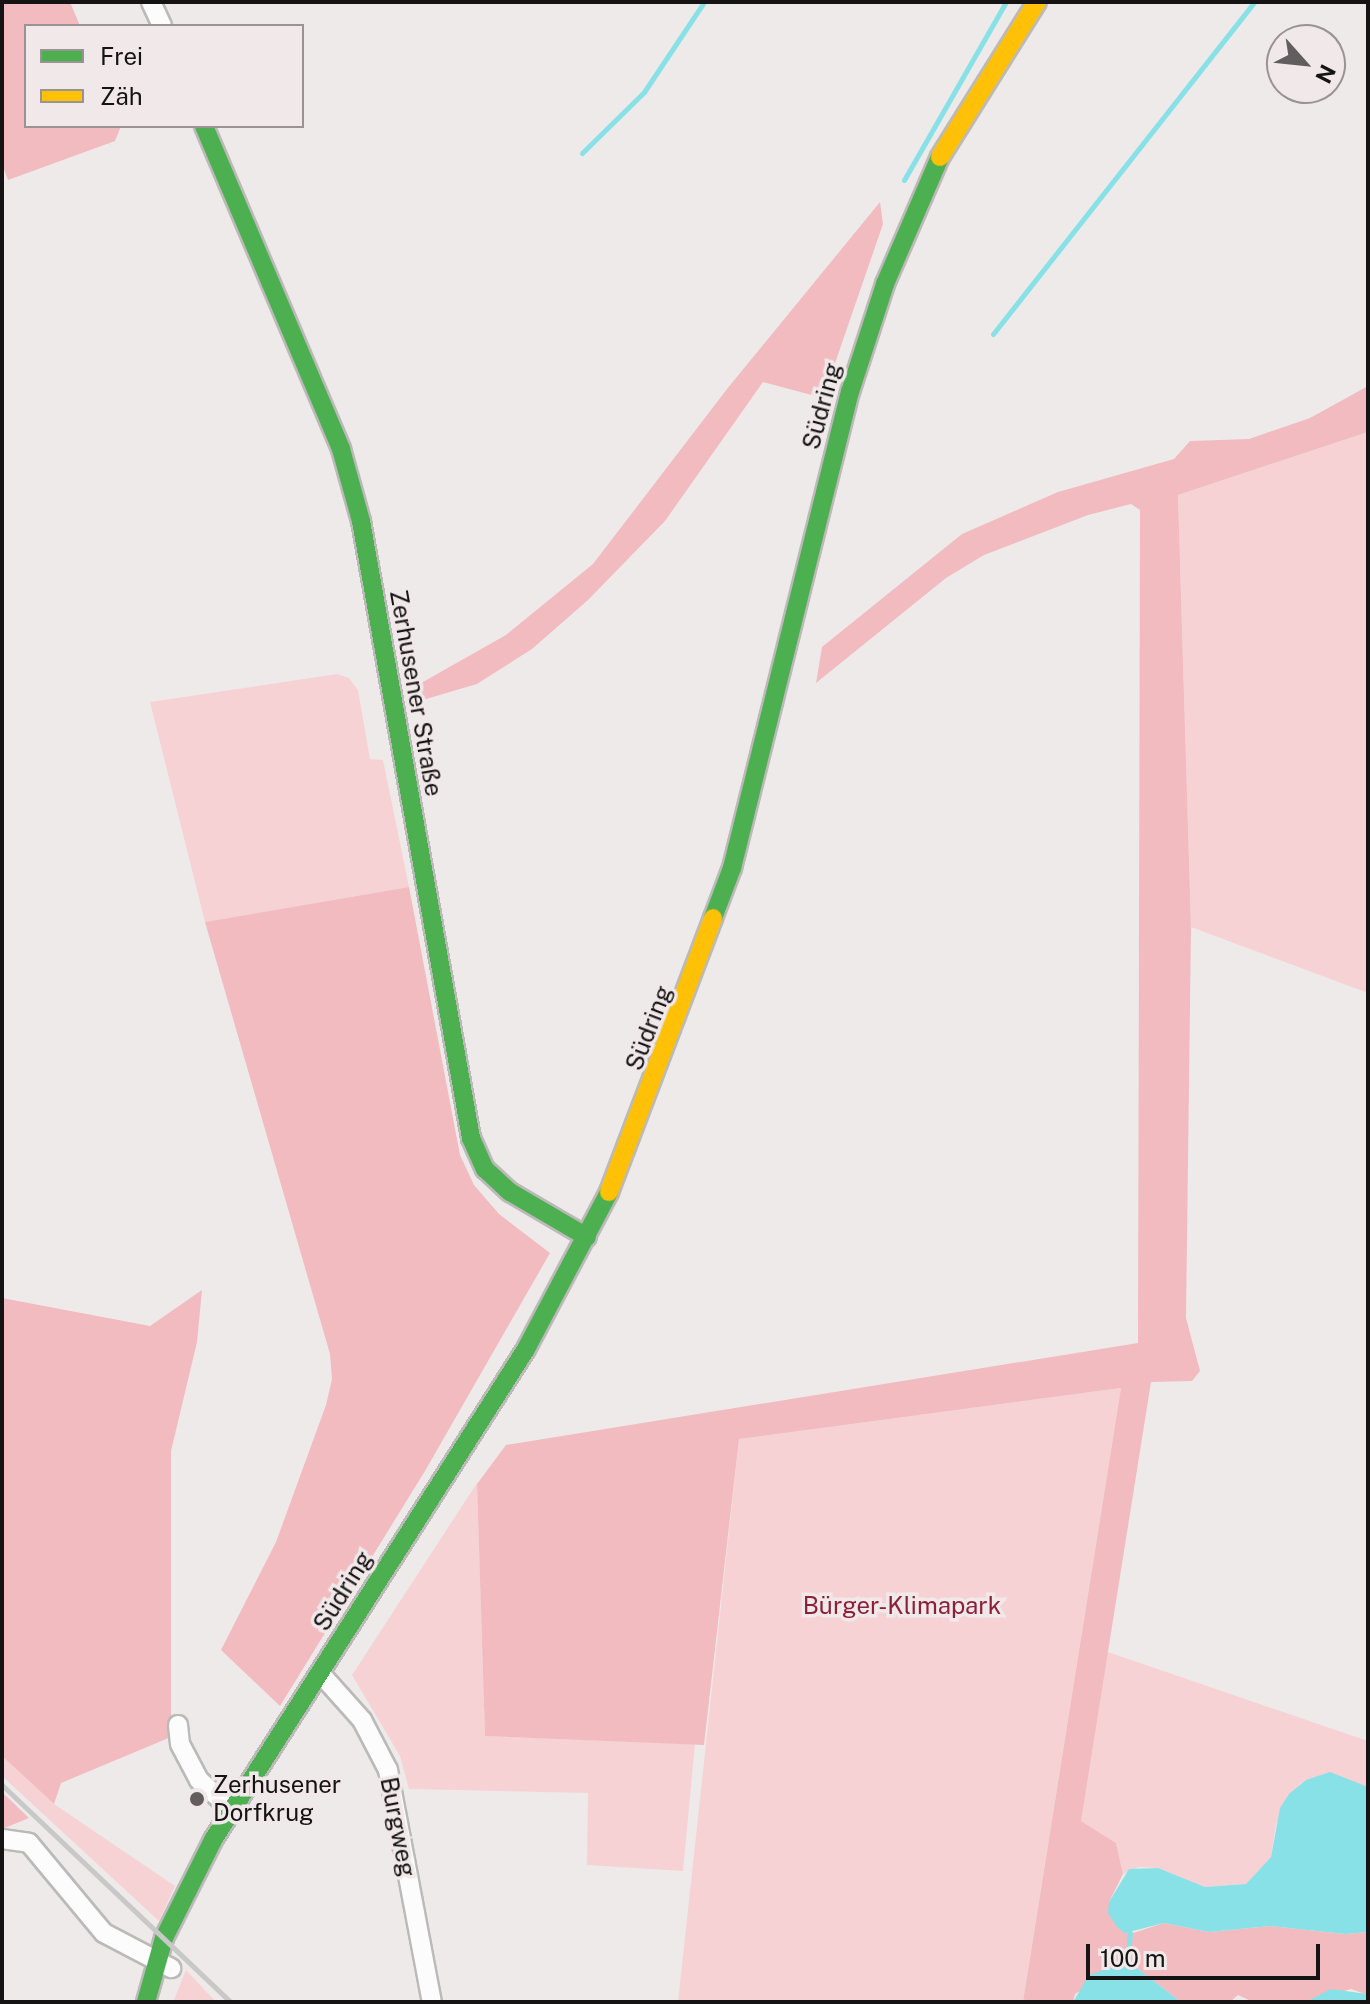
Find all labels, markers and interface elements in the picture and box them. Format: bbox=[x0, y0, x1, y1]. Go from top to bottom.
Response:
legend bbox=[24, 24, 304, 128]
north arrow bbox=[1266, 24, 1346, 104]
text: Frei bbox=[100, 42, 143, 70]
text: N bbox=[1310, 60, 1341, 88]
text: Zäh bbox=[100, 82, 143, 110]
street label: Südring bbox=[797, 359, 847, 453]
street label: Zerhusener Straße bbox=[384, 588, 448, 798]
street label: Südring bbox=[620, 981, 678, 1075]
street label: Südring bbox=[307, 1546, 379, 1636]
park label: Bürger-Klimapark bbox=[803, 1592, 1001, 1620]
place label: Zerhusener Dorfkrug bbox=[213, 1771, 341, 1827]
street label: Burgweg bbox=[374, 1775, 422, 1879]
marker: Zerhusener Dorfkrug bbox=[188, 1790, 206, 1808]
scale bar bbox=[1090, 1928, 1324, 1978]
text: 100 m bbox=[1100, 1944, 1166, 1972]

